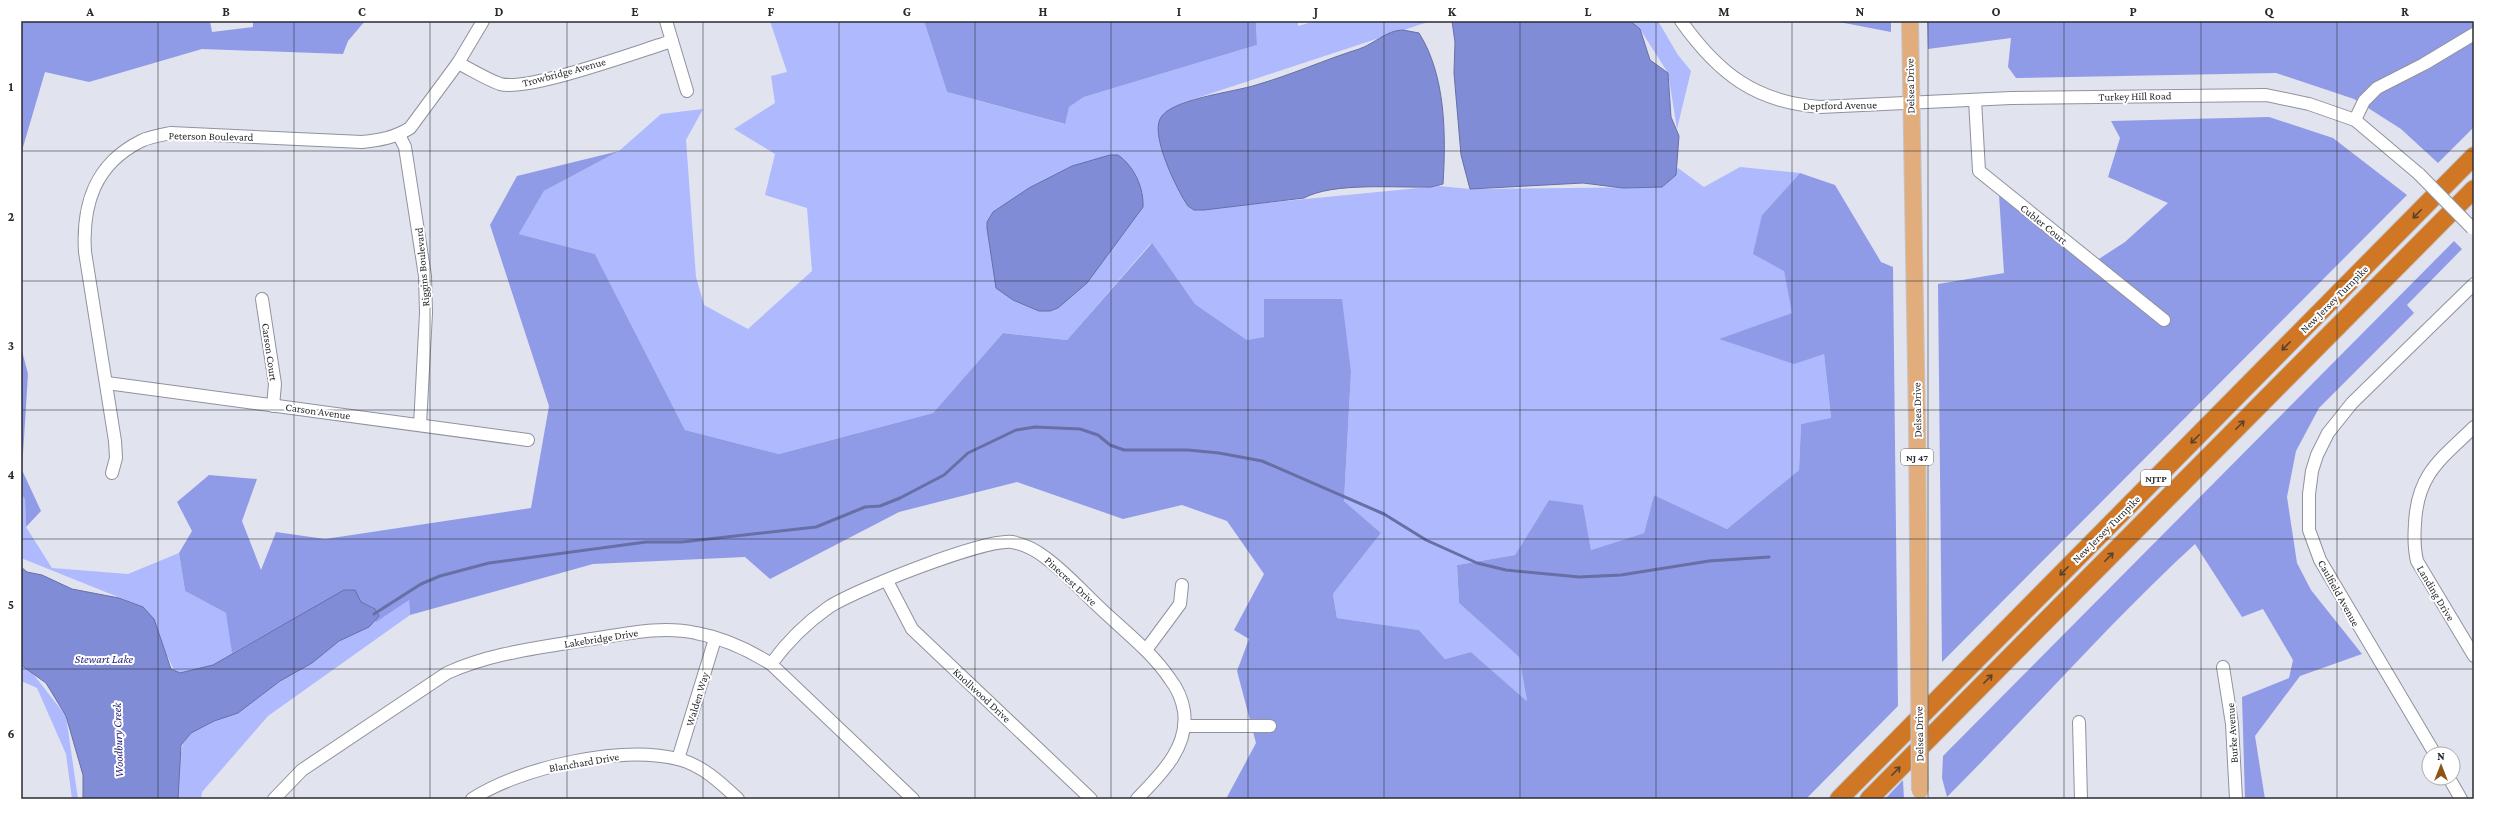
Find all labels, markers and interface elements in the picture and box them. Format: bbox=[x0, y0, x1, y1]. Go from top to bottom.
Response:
text: A bbox=[85, 4, 94, 19]
text: B bbox=[222, 4, 230, 19]
text: C bbox=[358, 4, 366, 19]
text: D bbox=[495, 4, 504, 19]
text: E bbox=[631, 4, 639, 19]
text: F bbox=[768, 4, 775, 19]
text: G bbox=[903, 4, 911, 19]
text: H bbox=[1039, 4, 1048, 19]
text: I bbox=[1177, 4, 1181, 19]
text: J bbox=[1312, 4, 1318, 19]
text: K bbox=[1448, 4, 1457, 19]
text: L bbox=[1585, 4, 1592, 19]
text: M bbox=[1718, 4, 1730, 19]
text: N bbox=[1856, 4, 1865, 19]
text: O bbox=[1992, 4, 2001, 19]
text: P bbox=[2129, 4, 2137, 19]
text: Q bbox=[2265, 4, 2275, 19]
text: R bbox=[2401, 4, 2409, 19]
street label: Trowbridge Avenue bbox=[521, 55, 607, 90]
street label: Delsea Drive bbox=[1904, 58, 1916, 114]
text: 1 bbox=[9, 79, 14, 94]
street label: Turkey Hill Road bbox=[2098, 89, 2172, 104]
street label: Deptford Avenue bbox=[1803, 98, 1877, 113]
street label: Peterson Boulevard bbox=[169, 129, 254, 143]
street label: Cubler Court bbox=[2018, 201, 2070, 247]
text: 2 bbox=[8, 209, 15, 224]
one-way arrow bbox=[2412, 209, 2422, 219]
street label: Riggins Boulevard bbox=[413, 227, 432, 307]
street label: New Jersey Turnpike bbox=[2298, 263, 2371, 336]
street label: Carson Court bbox=[260, 322, 280, 382]
text: 3 bbox=[8, 338, 14, 353]
one-way arrow bbox=[2281, 341, 2291, 351]
street label: Delsea Drive bbox=[1911, 382, 1923, 438]
street label: Carson Avenue bbox=[285, 400, 351, 422]
one-way arrow bbox=[2235, 420, 2245, 430]
one-way arrow bbox=[2190, 434, 2200, 444]
road number: NJ 47 bbox=[1901, 449, 1933, 465]
text: 4 bbox=[7, 467, 15, 482]
road number: NJTP bbox=[2141, 470, 2171, 486]
street label: New Jersey Turnpike bbox=[2070, 493, 2143, 566]
one-way arrow bbox=[2104, 552, 2114, 562]
street label: Pinecrest Drive bbox=[1043, 554, 1099, 608]
street label: Caulfield Avenue bbox=[2316, 558, 2362, 628]
street label: Landing Drive bbox=[2414, 563, 2457, 623]
one-way arrow bbox=[2059, 566, 2069, 576]
text: 5 bbox=[8, 597, 14, 612]
street label: Lakebridge Drive bbox=[563, 626, 639, 651]
water label: Stewart Lake bbox=[75, 652, 134, 666]
street label: Knollwood Drive bbox=[951, 665, 1013, 725]
street label: Walden Way bbox=[683, 670, 712, 728]
one-way arrow bbox=[1983, 674, 1993, 684]
water label: Woodbury Creek bbox=[110, 702, 126, 778]
street label: Burke Avenue bbox=[2224, 702, 2240, 763]
street label: Delsea Drive bbox=[1913, 706, 1925, 762]
text: 6 bbox=[7, 726, 15, 741]
north arrow bbox=[2421, 746, 2461, 786]
street label: Blanchard Drive bbox=[548, 750, 620, 774]
text: N bbox=[2437, 750, 2445, 762]
one-way arrow bbox=[1891, 766, 1901, 776]

